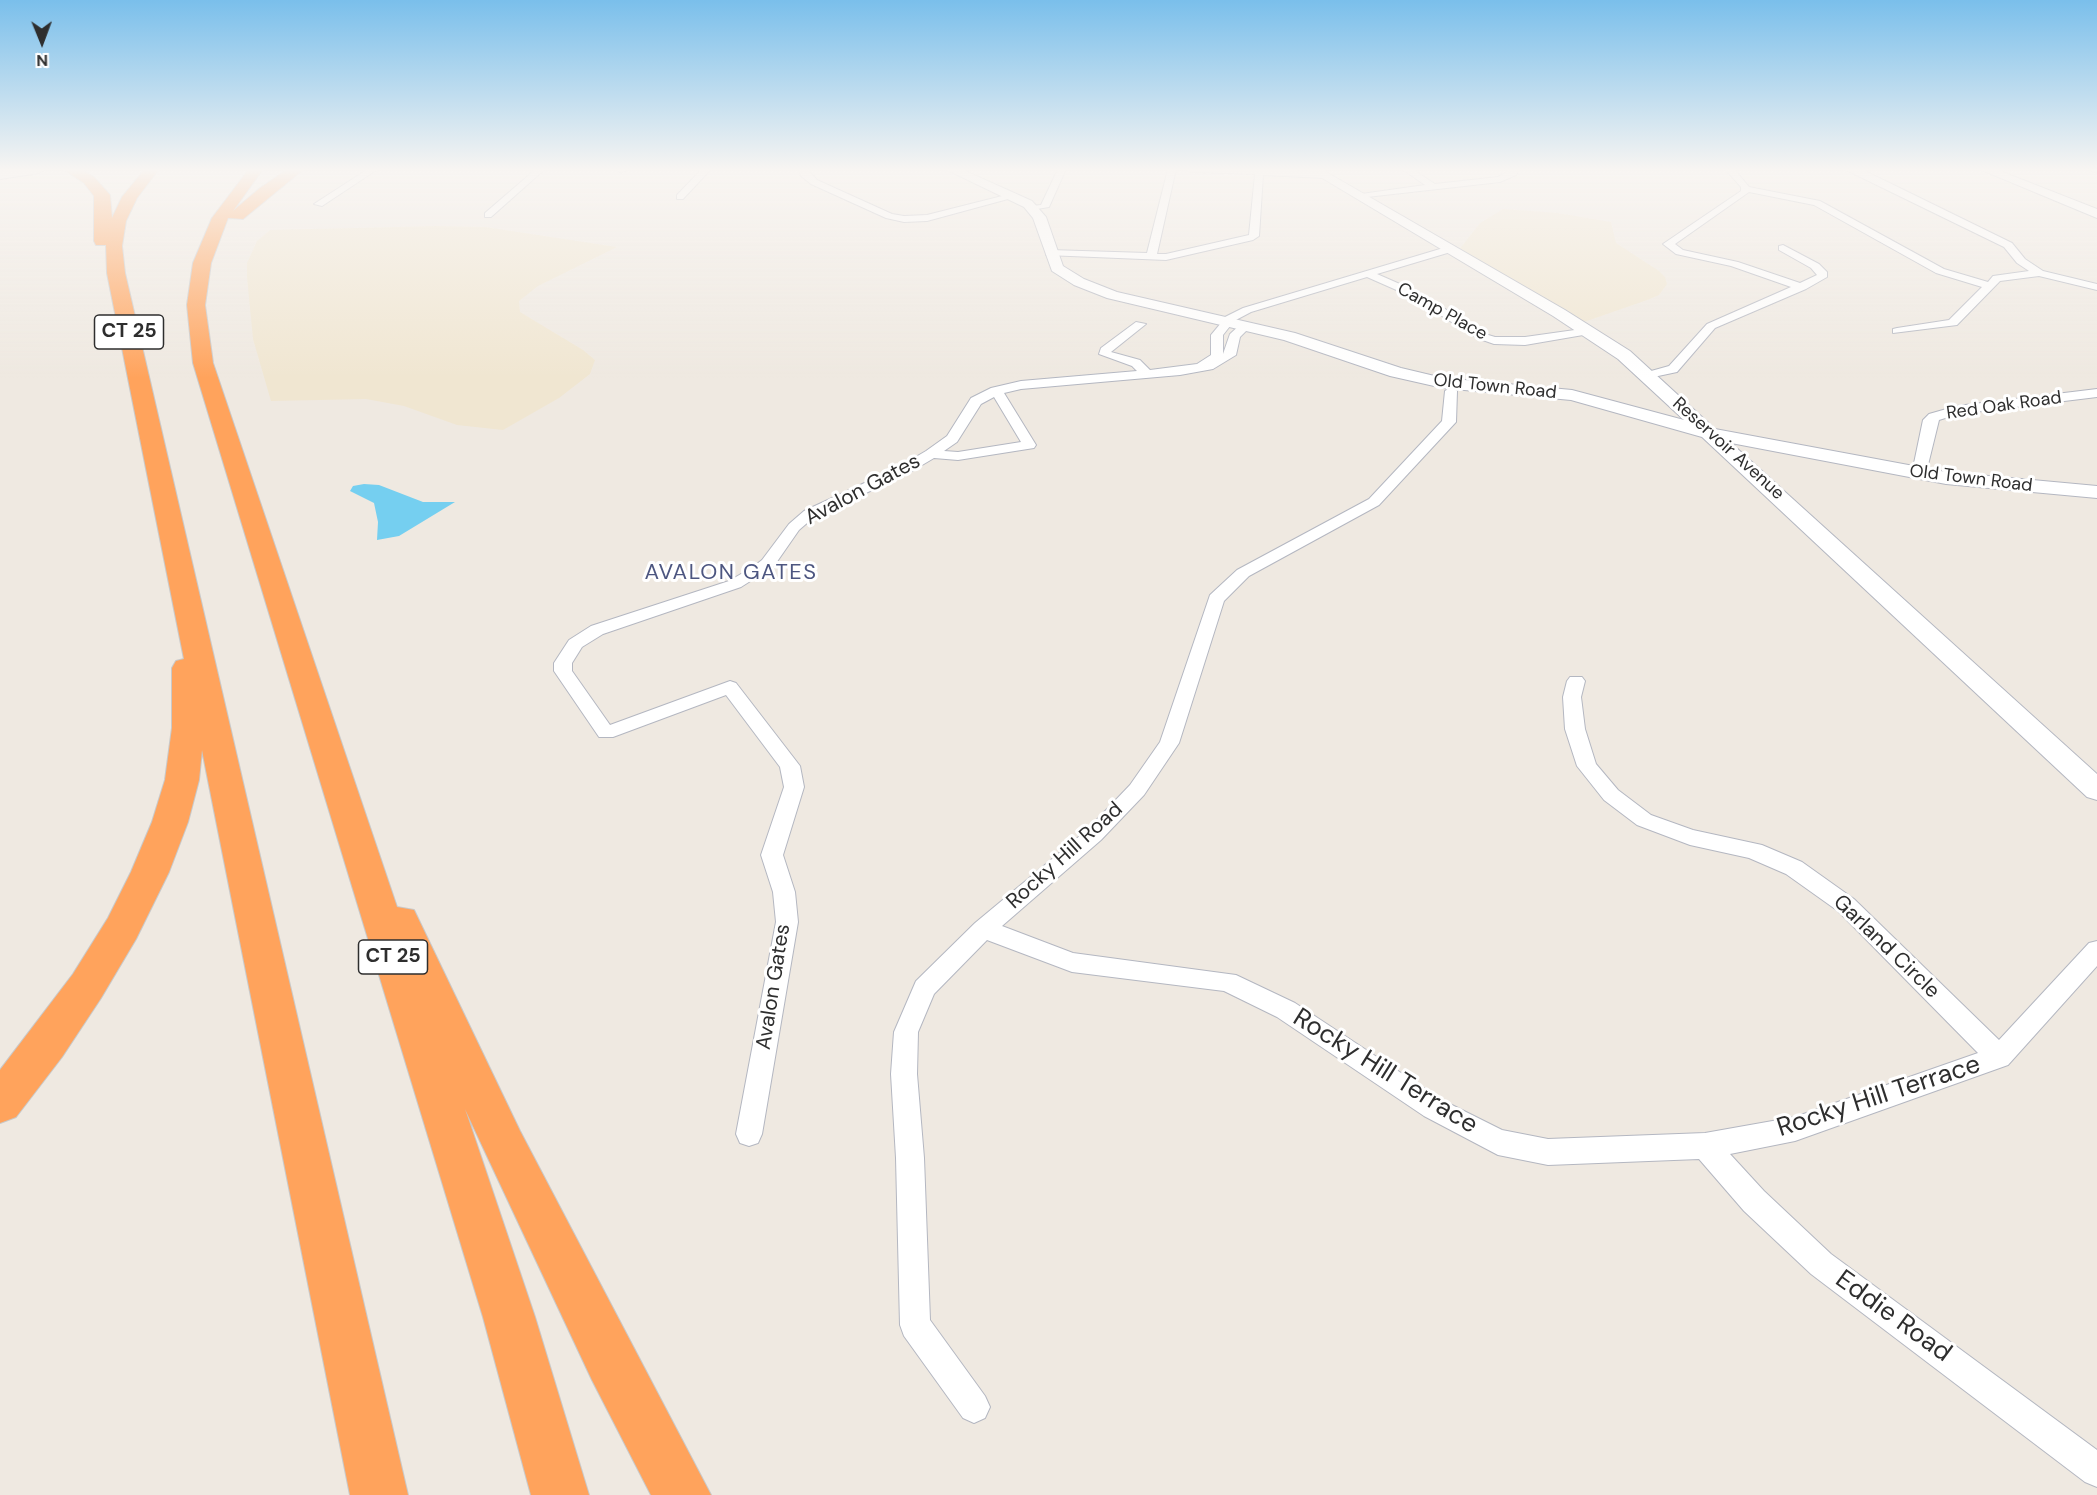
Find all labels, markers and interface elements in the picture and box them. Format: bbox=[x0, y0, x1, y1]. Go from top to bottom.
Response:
north arrow bbox=[12, 12, 72, 72]
text: N bbox=[36, 50, 48, 71]
street label: Camp Place bbox=[1393, 278, 1491, 346]
road number: CT 25 bbox=[94, 315, 164, 349]
street label: Old Town Road bbox=[1432, 370, 1558, 404]
street label: Red Oak Road bbox=[1945, 387, 2063, 425]
street label: Reservoir Avenue bbox=[1668, 393, 1788, 505]
street label: Avalon Gates bbox=[801, 449, 925, 531]
street label: Old Town Road bbox=[1908, 461, 2034, 497]
district label: AVALON GATES bbox=[645, 560, 817, 586]
street label: Rocky Hill Road bbox=[1002, 797, 1128, 915]
street label: Garland Circle bbox=[1828, 890, 1944, 1004]
street label: Avalon Gates bbox=[752, 922, 796, 1052]
road number: CT 25 bbox=[358, 940, 428, 974]
street label: Rocky Hill Terrace bbox=[1287, 1003, 1483, 1141]
street label: Rocky Hill Terrace bbox=[1773, 1049, 1985, 1145]
street label: Eddie Road bbox=[1829, 1264, 1957, 1370]

